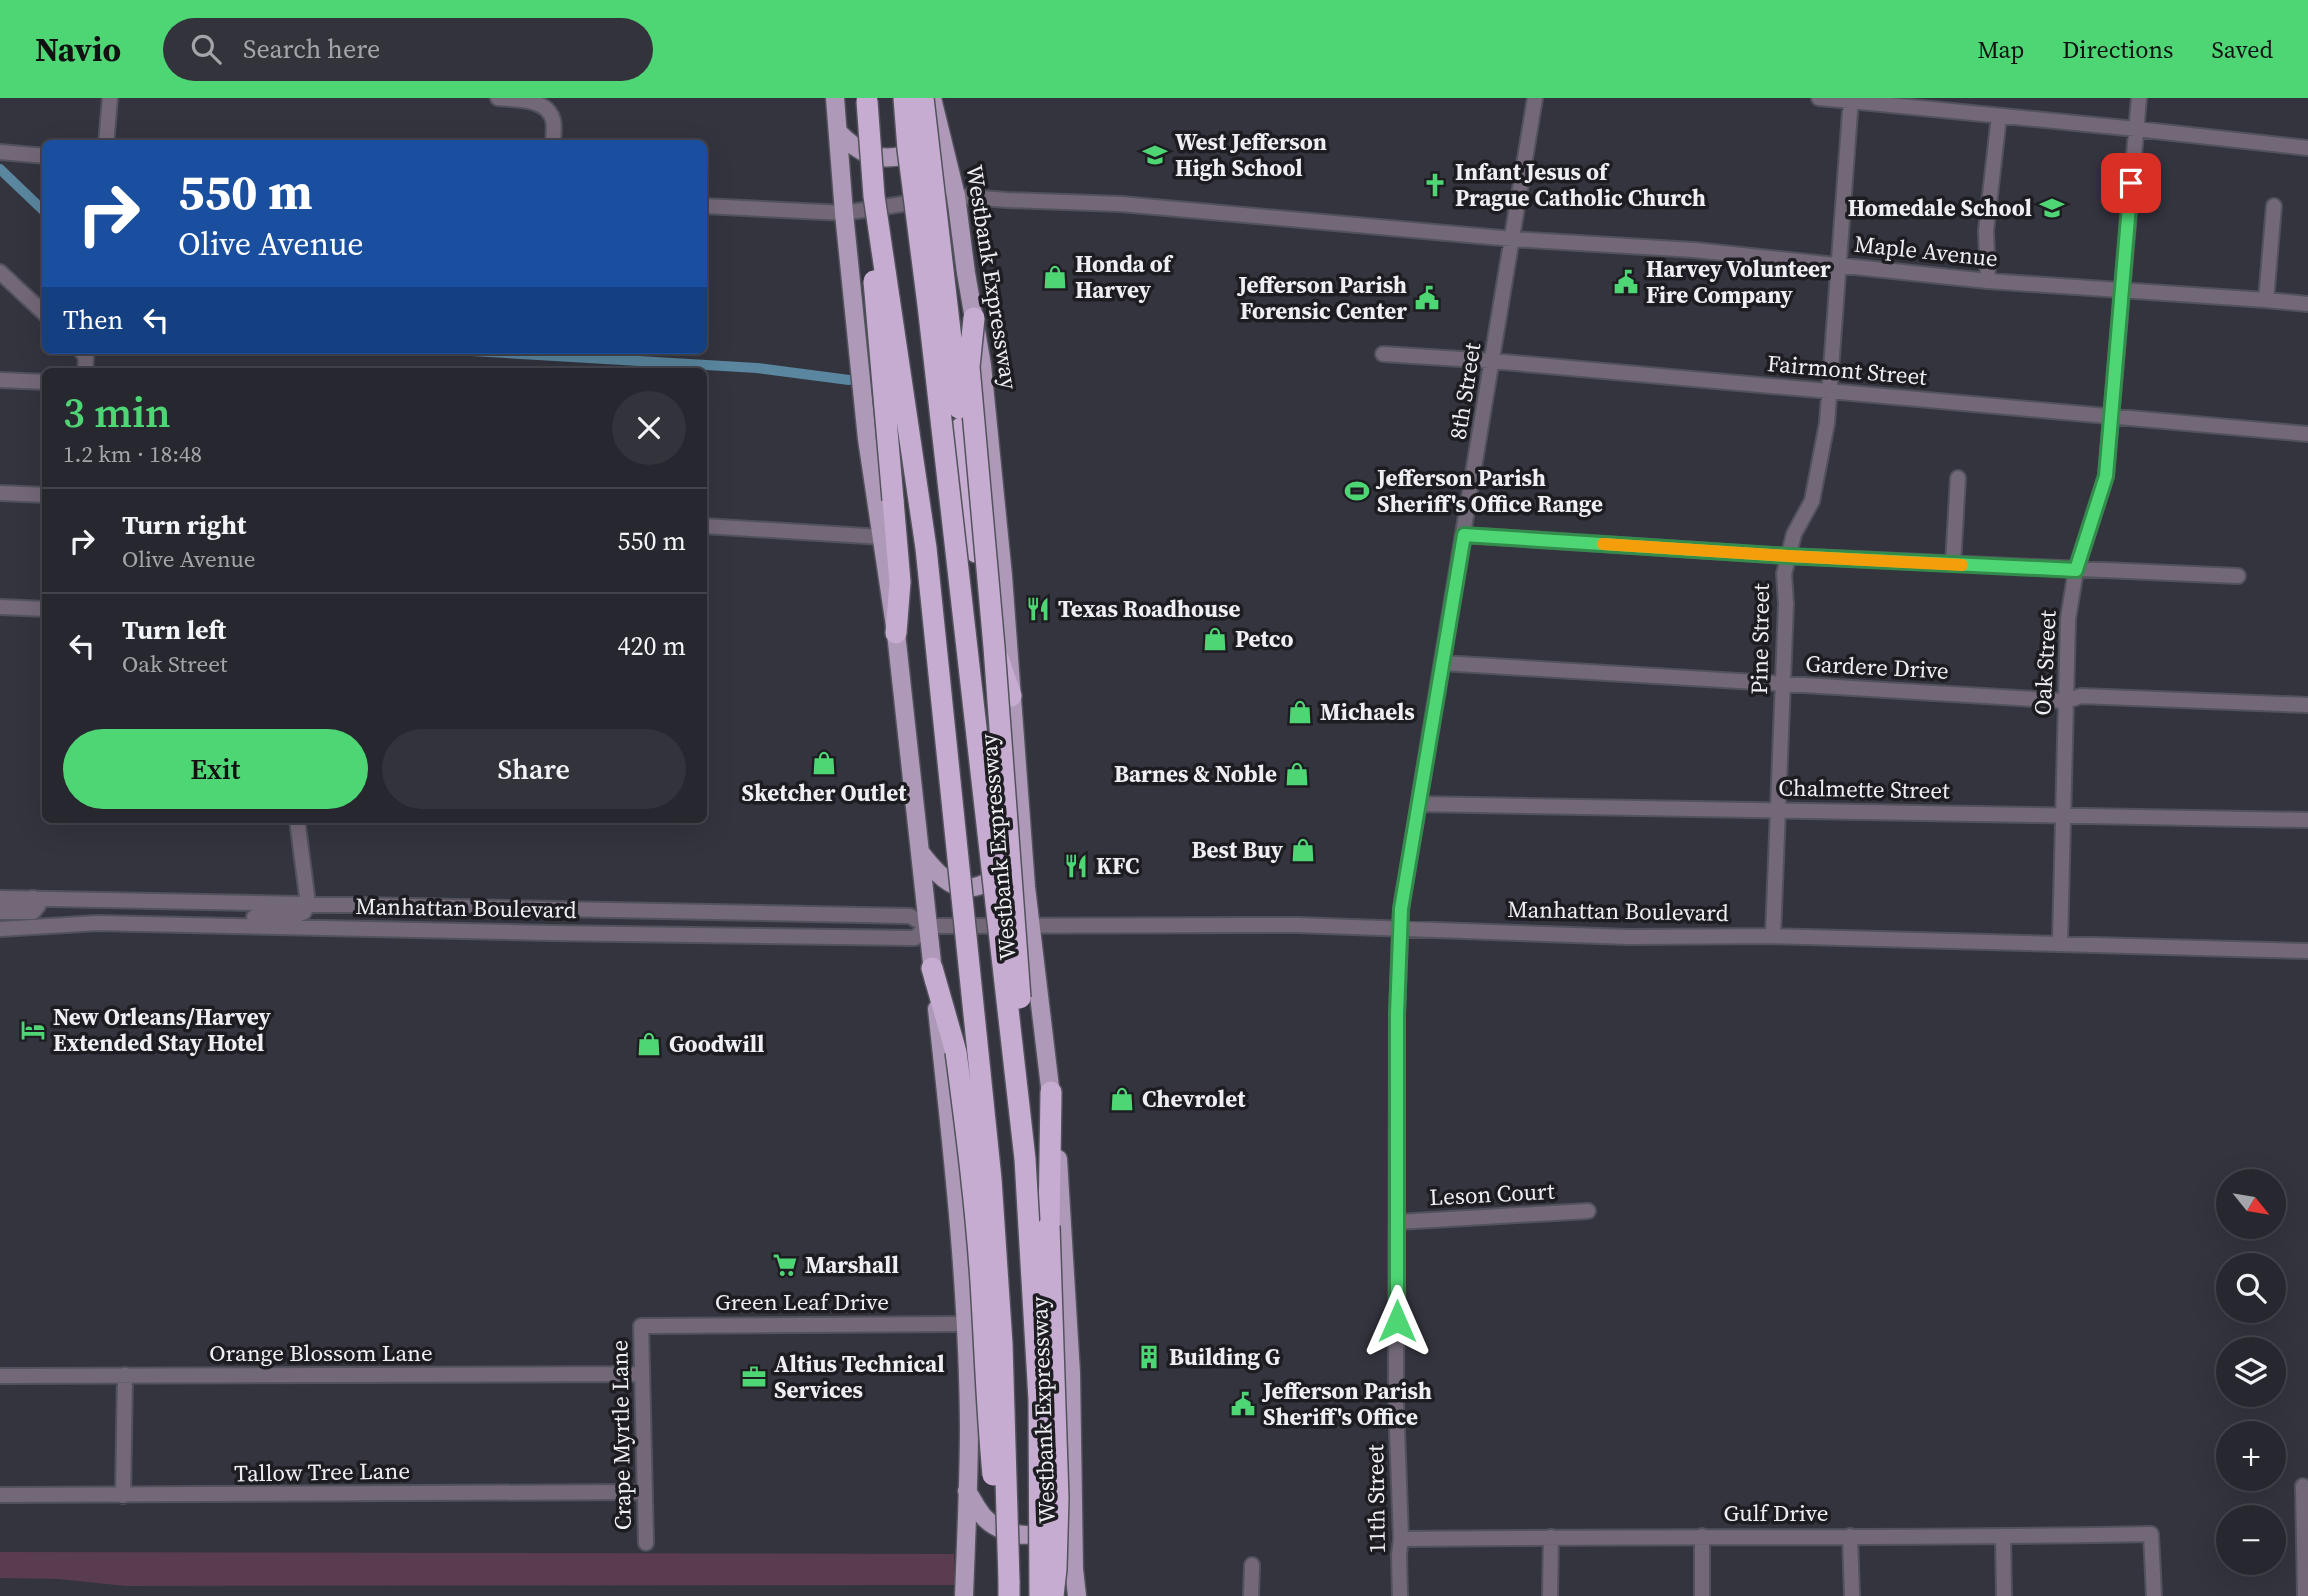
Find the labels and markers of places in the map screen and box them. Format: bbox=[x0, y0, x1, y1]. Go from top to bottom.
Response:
place label: West Jefferson High School bbox=[1175, 126, 1327, 184]
school or university icon: West Jefferson High School bbox=[1141, 141, 1169, 169]
pin bbox=[2101, 153, 2161, 213]
place label: Infant Jesus of Prague Catholic Church bbox=[1455, 156, 1706, 214]
church icon: Infant Jesus of Prague Catholic Church bbox=[1421, 171, 1449, 199]
place label: Homedale School bbox=[1848, 192, 2032, 224]
school or university icon: Homedale School bbox=[2038, 194, 2066, 222]
place label: Honda of Harvey bbox=[1075, 248, 1174, 306]
place label: Harvey Volunteer Fire Company bbox=[1646, 253, 1831, 311]
shop icon: Honda of Harvey bbox=[1041, 263, 1069, 291]
public building icon: Harvey Volunteer Fire Company bbox=[1612, 268, 1640, 296]
place label: Jefferson Parish Forensic Center bbox=[1236, 269, 1407, 327]
public building icon: Jefferson Parish Forensic Center bbox=[1413, 284, 1441, 312]
place label: Jefferson Parish Sheriff's Office Range bbox=[1375, 462, 1603, 520]
sports icon: Jefferson Parish Sheriff's Office Range bbox=[1343, 477, 1371, 505]
place label: Texas Roadhouse bbox=[1058, 593, 1240, 625]
restaurant icon: Texas Roadhouse bbox=[1024, 595, 1052, 623]
place label: Petco bbox=[1235, 623, 1293, 655]
shop icon: Petco bbox=[1201, 625, 1229, 653]
place label: Michaels bbox=[1320, 696, 1415, 728]
shop icon: Michaels bbox=[1286, 698, 1314, 726]
shop icon: Sketcher Outlet bbox=[810, 749, 838, 777]
place label: Barnes & Noble bbox=[1114, 758, 1277, 790]
shop icon: Barnes & Noble bbox=[1283, 760, 1311, 788]
place label: Sketcher Outlet bbox=[742, 777, 907, 809]
place label: Best Buy bbox=[1191, 834, 1284, 866]
shop icon: Best Buy bbox=[1289, 836, 1317, 864]
place label: KFC bbox=[1096, 850, 1139, 882]
restaurant icon: KFC bbox=[1062, 852, 1090, 880]
place label: New Orleans/Harvey Extended Stay Hotel bbox=[53, 1001, 272, 1059]
hotel icon: New Orleans/Harvey Extended Stay Hotel bbox=[19, 1016, 47, 1044]
place label: Goodwill bbox=[669, 1028, 765, 1060]
shop icon: Goodwill bbox=[635, 1030, 663, 1058]
place label: Chevrolet bbox=[1142, 1083, 1246, 1115]
shop icon: Chevrolet bbox=[1108, 1085, 1136, 1113]
place label: Marshall bbox=[805, 1249, 899, 1281]
supermarket icon: Marshall bbox=[771, 1251, 799, 1279]
place label: Building G bbox=[1169, 1341, 1281, 1373]
building icon: Building G bbox=[1135, 1343, 1163, 1371]
place label: Altius Technical Services bbox=[774, 1348, 945, 1406]
office icon: Altius Technical Services bbox=[740, 1363, 768, 1391]
place label: Jefferson Parish Sheriff's Office bbox=[1261, 1375, 1432, 1433]
public building icon: Jefferson Parish Sheriff's Office bbox=[1229, 1390, 1257, 1418]

